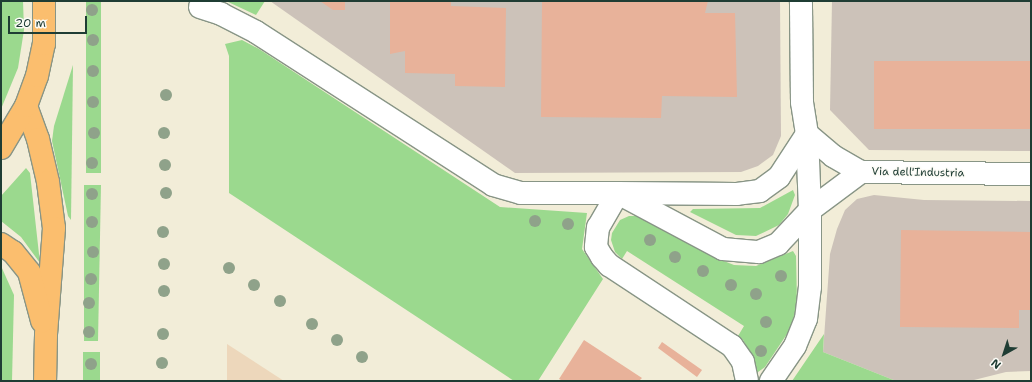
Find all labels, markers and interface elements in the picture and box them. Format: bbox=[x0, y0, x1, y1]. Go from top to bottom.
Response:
scale bar bbox=[10, 8, 89, 34]
text: 20 m bbox=[15, 15, 46, 31]
street label: Via dell'Industria bbox=[872, 166, 964, 180]
north arrow bbox=[984, 334, 1024, 374]
text: N bbox=[988, 355, 1004, 372]

